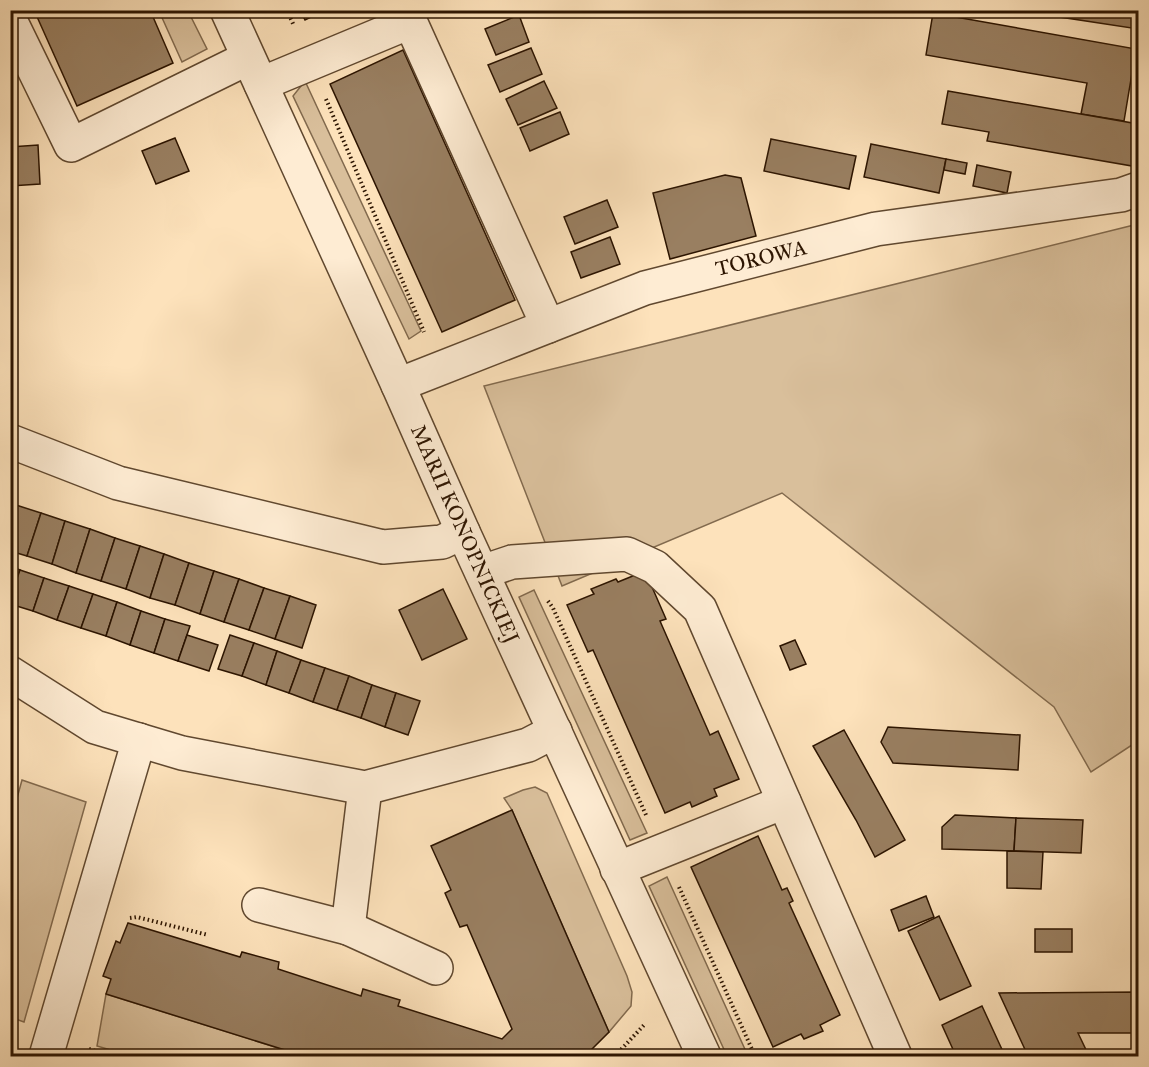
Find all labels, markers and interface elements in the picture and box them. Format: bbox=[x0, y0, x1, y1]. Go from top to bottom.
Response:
street label: TOROWA bbox=[713, 234, 809, 282]
street label: MARII KONOPNICKIEJ bbox=[405, 421, 525, 648]

